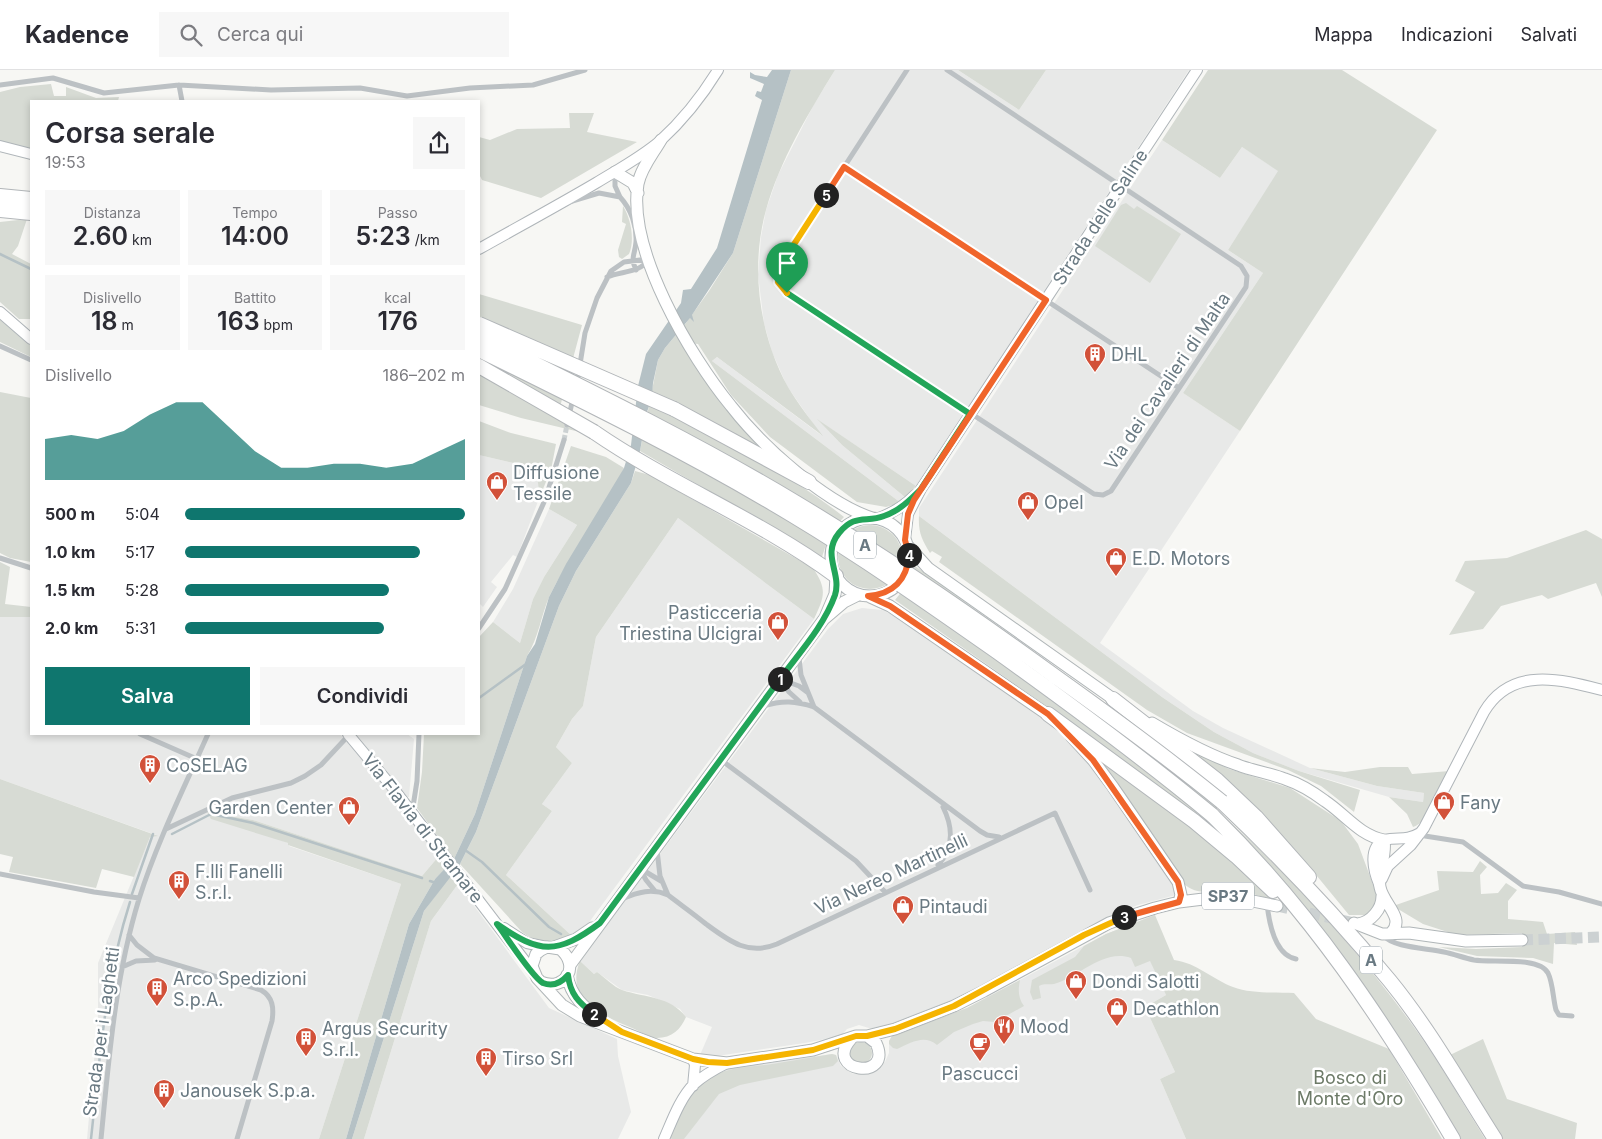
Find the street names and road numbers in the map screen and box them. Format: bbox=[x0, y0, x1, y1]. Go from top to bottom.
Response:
street label: Strada delle Saline bbox=[1048, 145, 1152, 289]
street label: Via dei Cavalieri di Malta bbox=[1100, 288, 1234, 474]
road number: A bbox=[854, 532, 876, 558]
street label: Via Flavia di Stramare bbox=[358, 749, 488, 907]
street label: Via Nereo Martinelli bbox=[811, 829, 971, 919]
road number: SP37 bbox=[1202, 882, 1254, 909]
street label: Strada per i Laghetti bbox=[79, 946, 123, 1118]
road number: A bbox=[1360, 946, 1382, 974]

